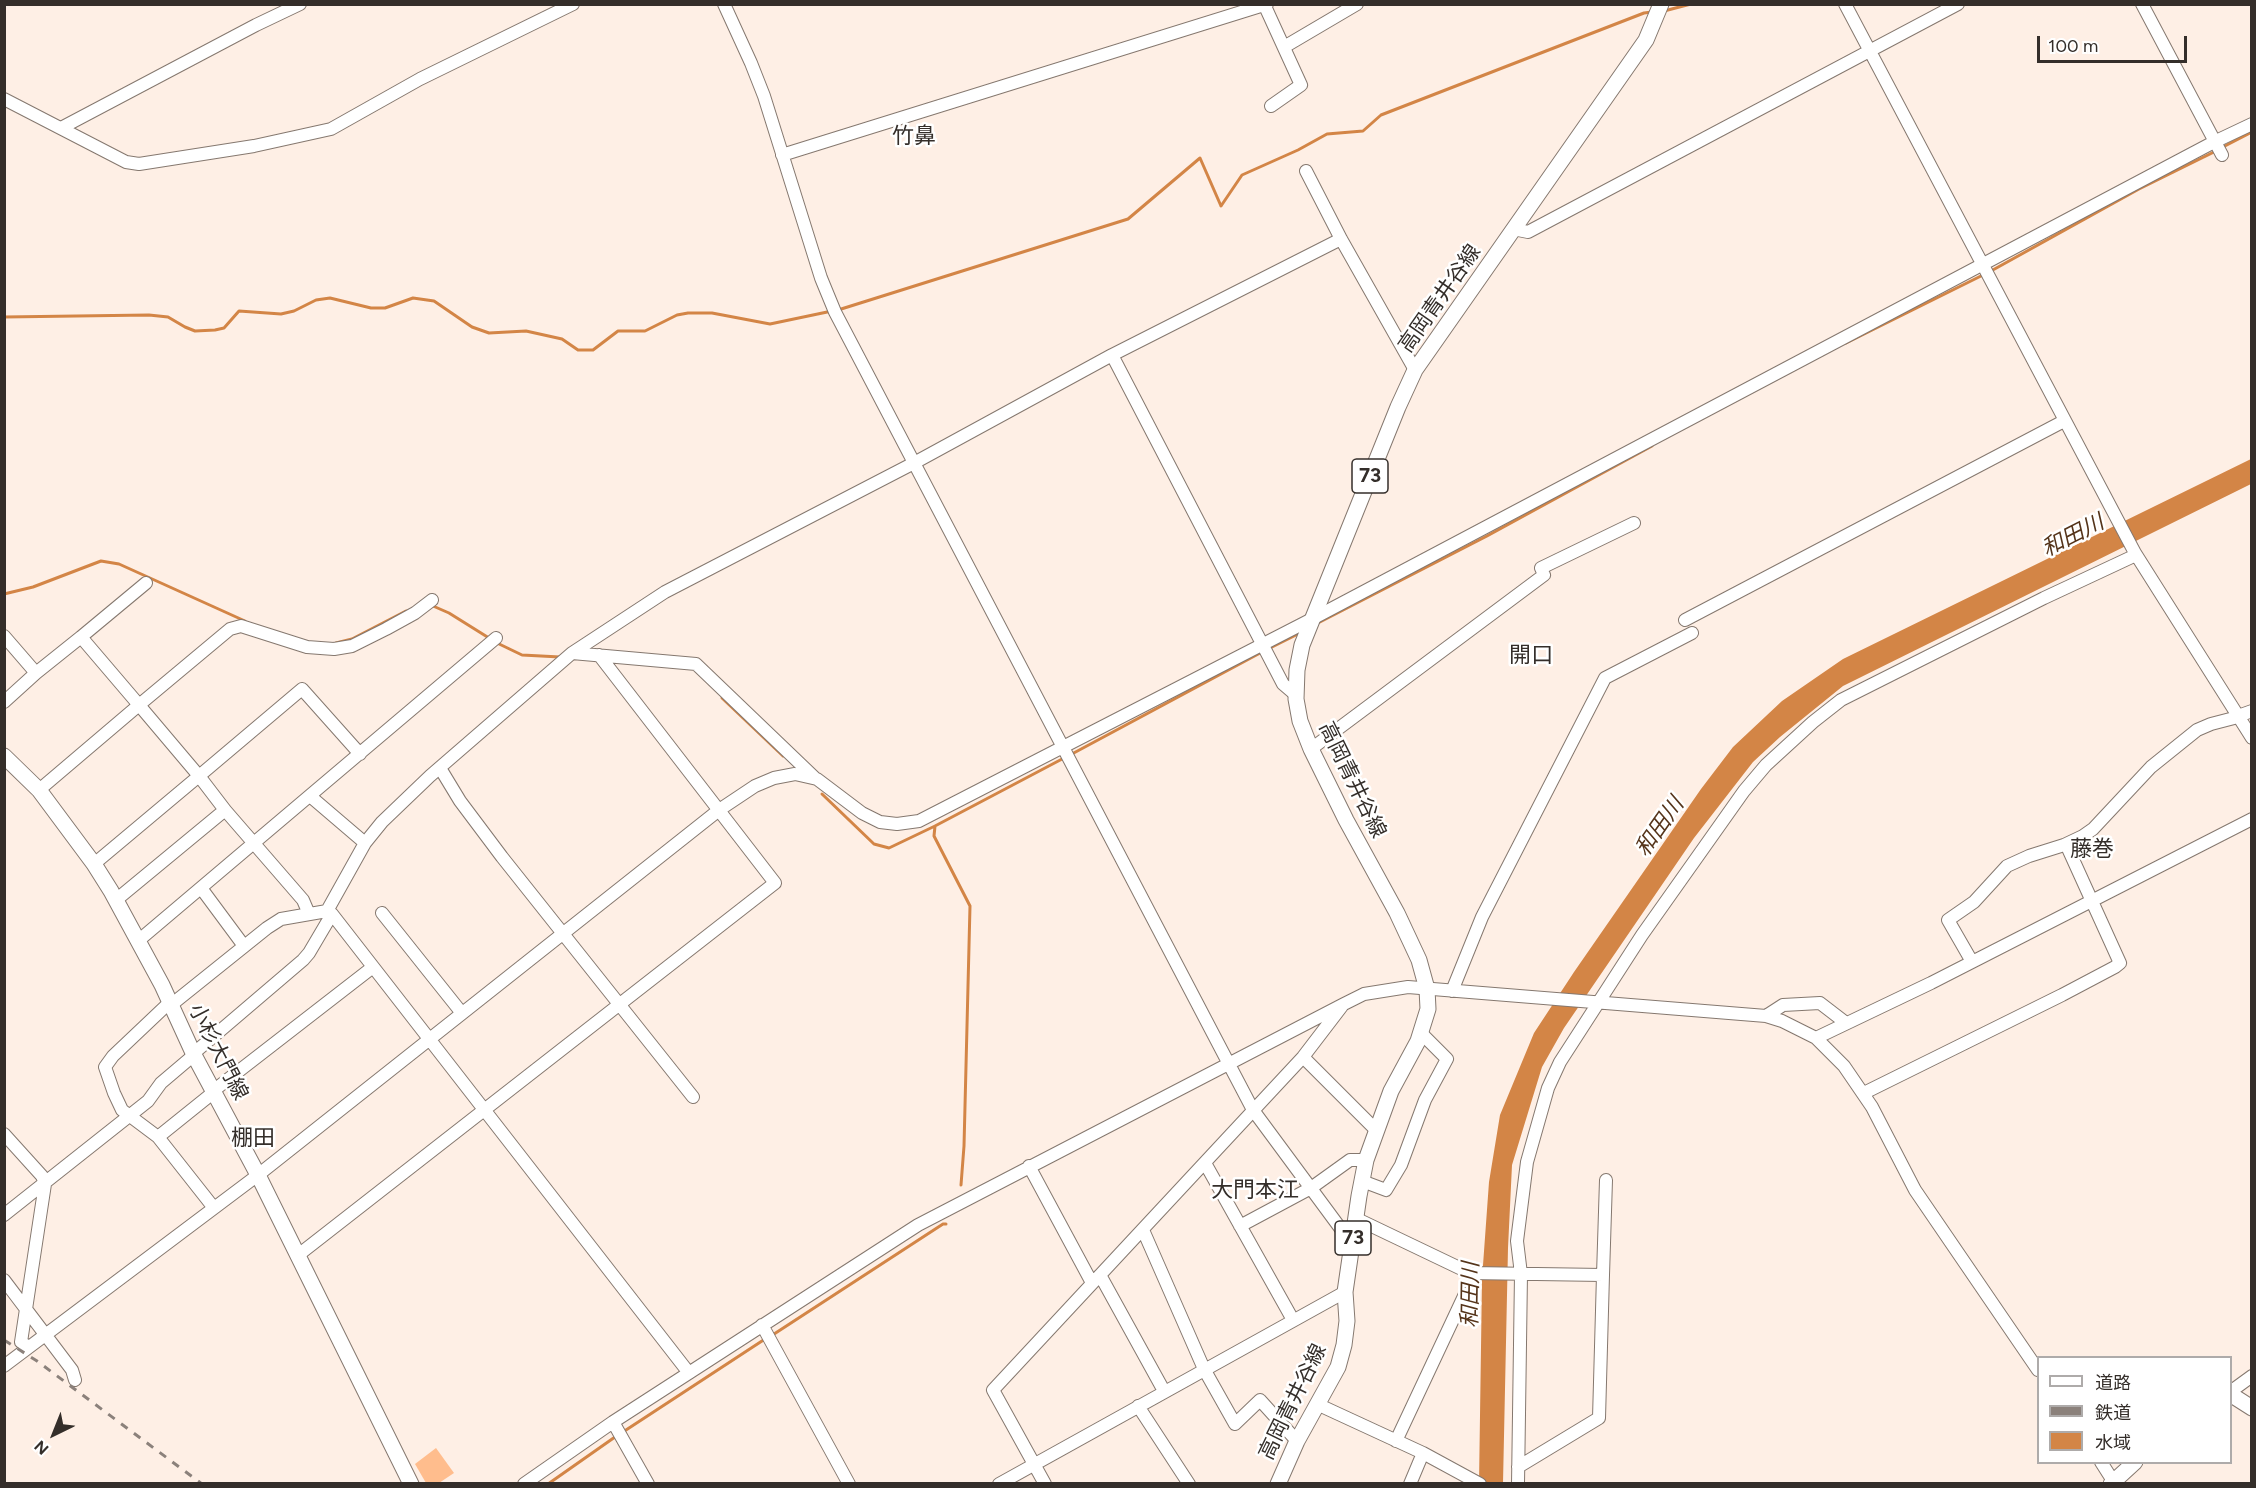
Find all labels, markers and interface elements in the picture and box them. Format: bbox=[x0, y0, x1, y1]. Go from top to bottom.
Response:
scale bar bbox=[2040, 24, 2190, 62]
text: 100 m bbox=[2048, 35, 2098, 57]
district label: 竹鼻 bbox=[892, 124, 936, 150]
street label: 高岡青井谷線 bbox=[1394, 240, 1486, 358]
road number: 73 bbox=[1352, 459, 1388, 493]
water label: 和田川 bbox=[2038, 509, 2108, 563]
district label: 開口 bbox=[1509, 643, 1553, 669]
street label: 高岡青井谷線 bbox=[1313, 718, 1391, 842]
water label: 和田川 bbox=[1630, 792, 1690, 862]
district label: 藤巻 bbox=[2070, 837, 2114, 863]
street label: 小杉大門線 bbox=[183, 1000, 253, 1104]
district label: 棚田 bbox=[231, 1126, 275, 1152]
district label: 大門本江 bbox=[1211, 1178, 1299, 1204]
road number: 73 bbox=[1335, 1221, 1371, 1255]
water label: 和田川 bbox=[1457, 1262, 1485, 1328]
street label: 高岡青井谷線 bbox=[1254, 1340, 1332, 1464]
legend bbox=[2037, 1356, 2232, 1464]
text: 道路 bbox=[2095, 1372, 2131, 1394]
text: 鉄道 bbox=[2095, 1402, 2131, 1424]
north arrow bbox=[24, 1404, 84, 1464]
text: 水域 bbox=[2095, 1432, 2131, 1454]
text: N bbox=[30, 1436, 52, 1459]

